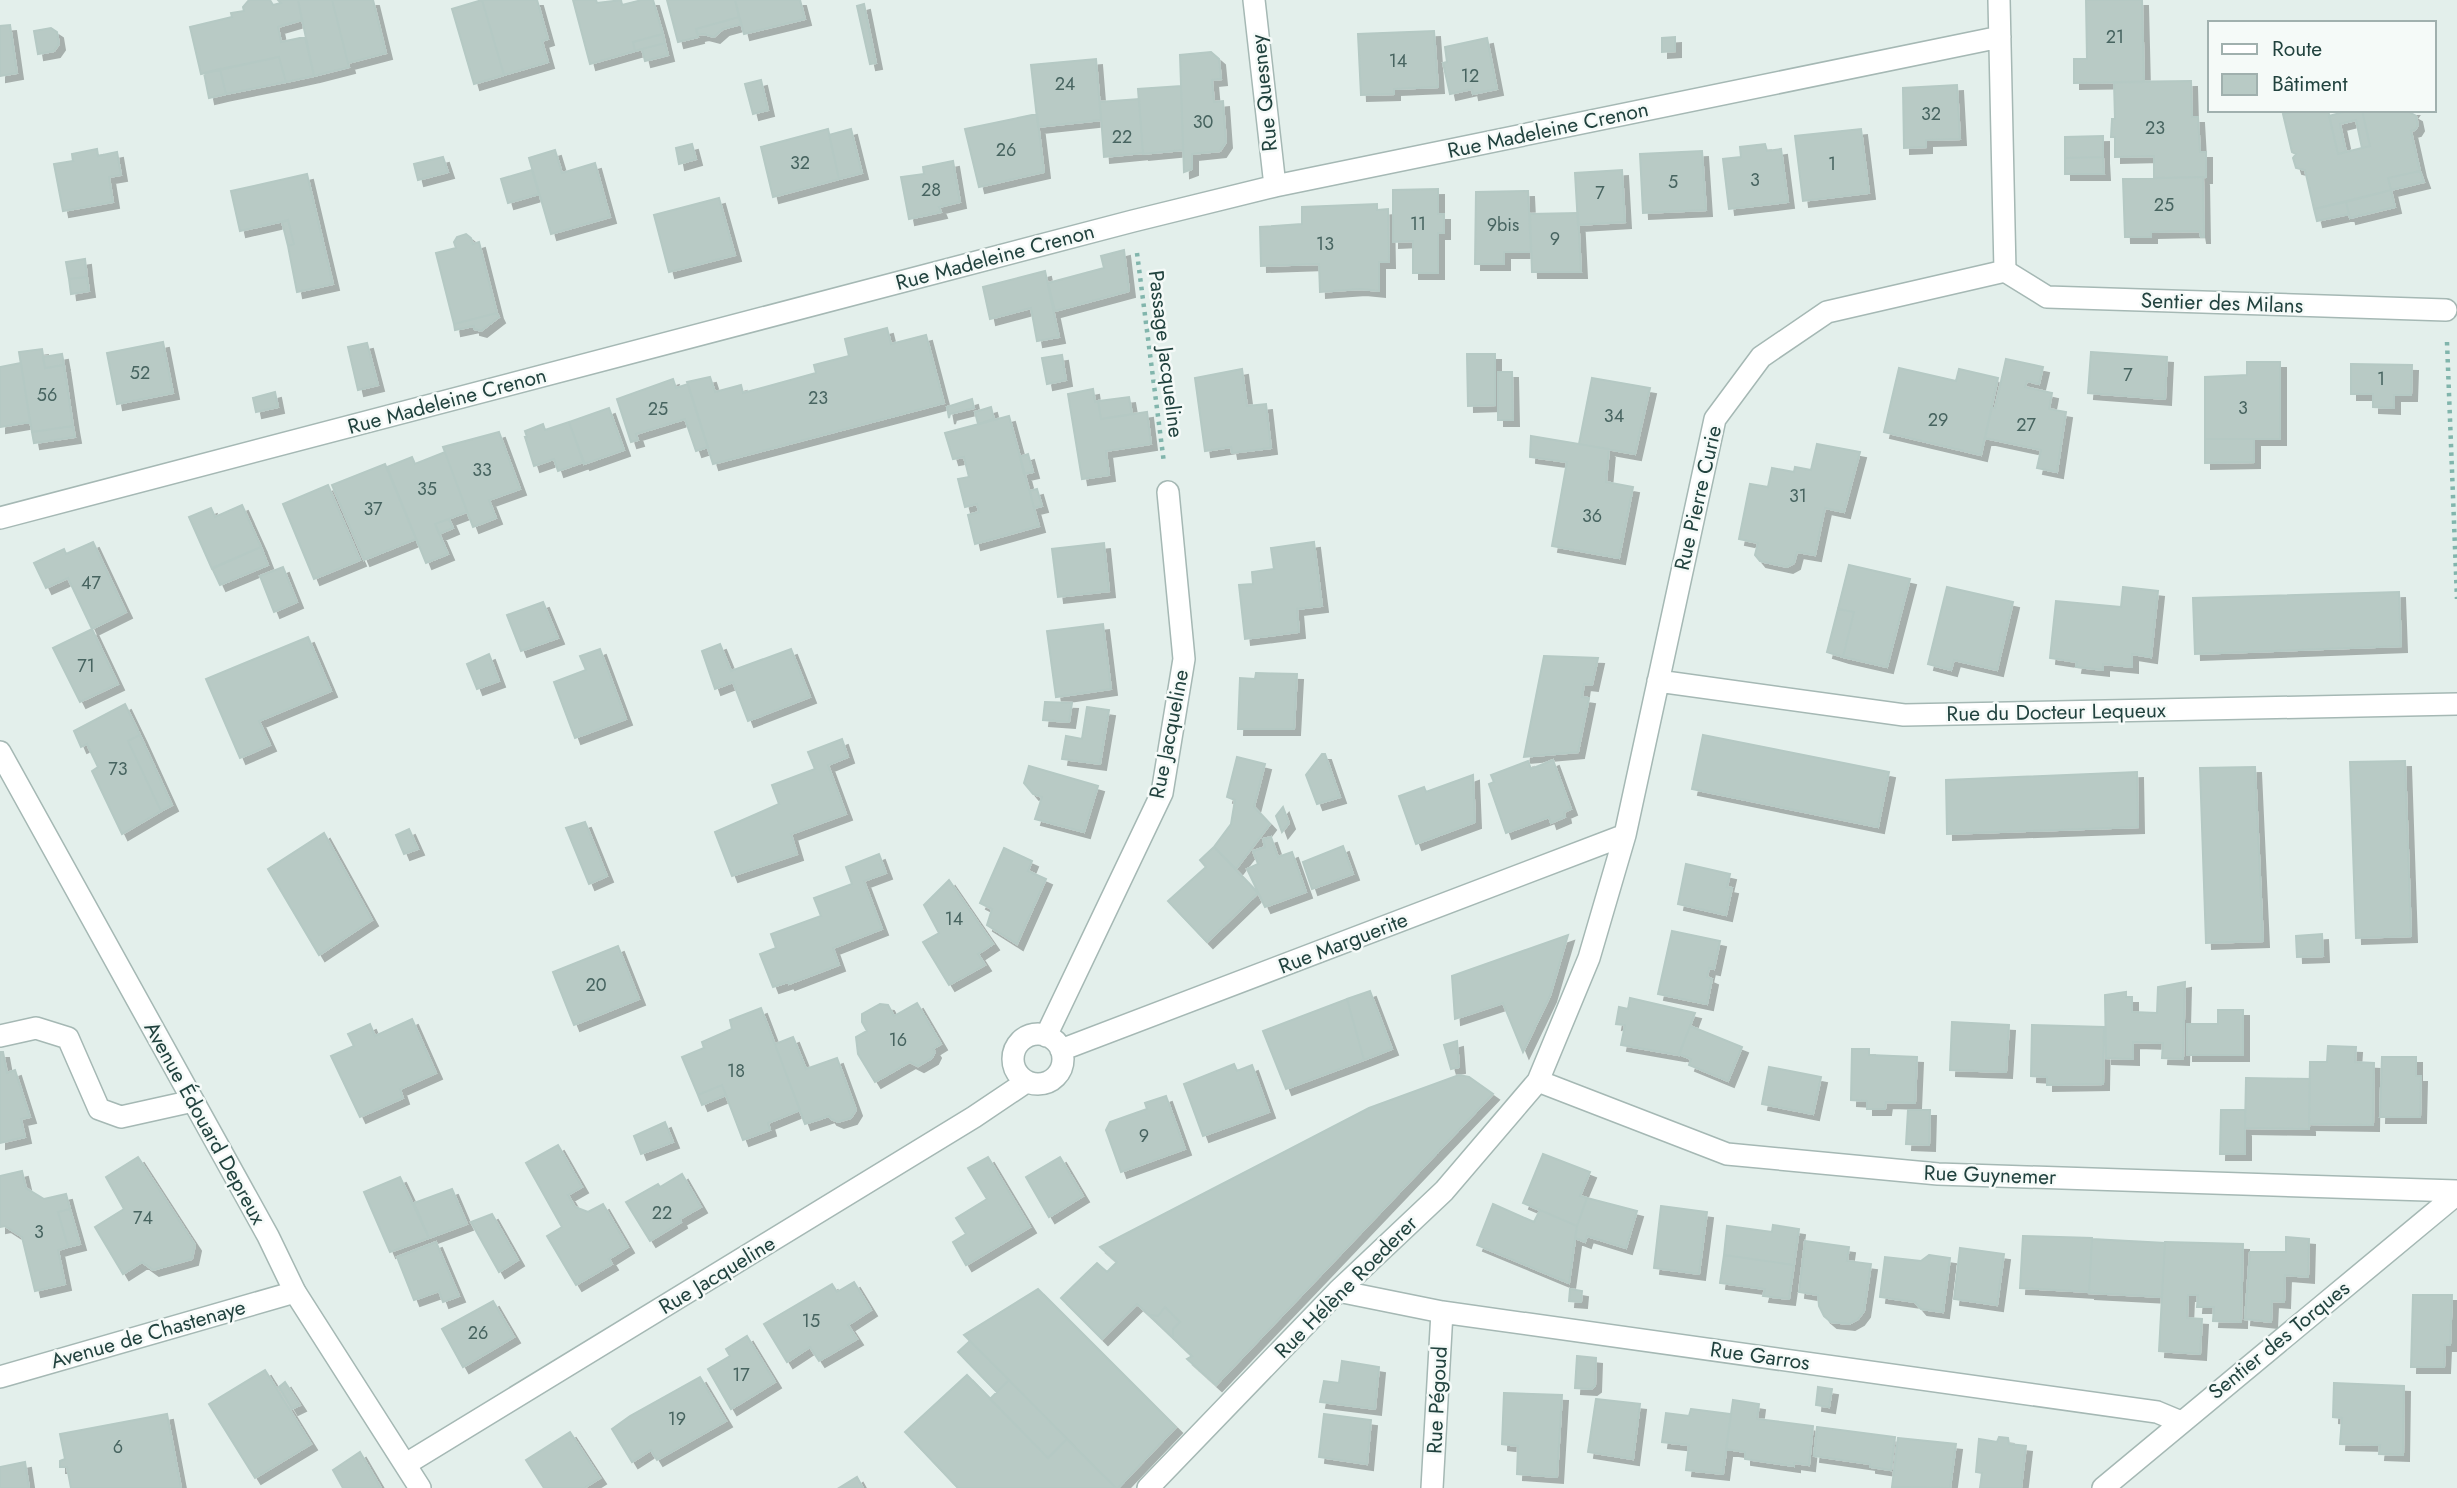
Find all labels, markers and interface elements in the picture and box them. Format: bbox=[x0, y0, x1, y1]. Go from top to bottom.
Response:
legend bbox=[2208, 21, 2436, 112]
house number: 21 bbox=[2106, 24, 2124, 50]
street label: Rue Quesney bbox=[1243, 32, 1285, 153]
text: Route bbox=[2272, 34, 2322, 64]
house number: 14 bbox=[1389, 48, 1407, 74]
house number: 12 bbox=[1461, 63, 1479, 89]
text: Bâtiment bbox=[2272, 69, 2348, 99]
house number: 24 bbox=[1055, 71, 1075, 97]
street label: Rue Madeleine Crenon bbox=[1445, 94, 1651, 166]
house number: 32 bbox=[1921, 101, 1941, 127]
house number: 30 bbox=[1193, 109, 1214, 135]
house number: 23 bbox=[2145, 115, 2165, 141]
house number: 22 bbox=[1112, 124, 1132, 150]
house number: 26 bbox=[996, 137, 1016, 163]
house number: 32 bbox=[790, 150, 810, 176]
house number: 1 bbox=[1828, 151, 1836, 177]
house number: 3 bbox=[1750, 167, 1760, 193]
house number: 5 bbox=[1668, 169, 1678, 195]
house number: 28 bbox=[921, 177, 941, 203]
house number: 7 bbox=[1595, 180, 1605, 206]
house number: 25 bbox=[2154, 192, 2174, 218]
house number: 11 bbox=[1410, 211, 1426, 237]
house number: 9bis bbox=[1487, 212, 1519, 238]
street label: Rue Madeleine Crenon bbox=[892, 216, 1098, 298]
house number: 9 bbox=[1550, 226, 1560, 252]
house number: 13 bbox=[1316, 231, 1334, 257]
street label: Passage Jacqueline bbox=[1141, 269, 1191, 439]
street label: Sentier des Milans bbox=[2140, 285, 2304, 321]
house number: 52 bbox=[130, 360, 150, 386]
street label: Rue Madeleine Crenon bbox=[344, 360, 550, 442]
house number: 7 bbox=[2123, 362, 2133, 388]
house number: 1 bbox=[2377, 366, 2385, 392]
house number: 56 bbox=[37, 382, 57, 408]
house number: 23 bbox=[808, 385, 828, 411]
house number: 3 bbox=[2238, 395, 2248, 421]
house number: 25 bbox=[648, 396, 668, 422]
house number: 34 bbox=[1604, 403, 1624, 429]
house number: 29 bbox=[1928, 407, 1948, 433]
house number: 27 bbox=[2016, 412, 2036, 438]
street label: Rue Pierre Curie bbox=[1667, 422, 1729, 573]
house number: 33 bbox=[472, 457, 492, 483]
house number: 35 bbox=[417, 476, 437, 502]
house number: 31 bbox=[1789, 483, 1807, 509]
house number: 37 bbox=[363, 496, 383, 522]
house number: 36 bbox=[1582, 503, 1602, 529]
house number: 47 bbox=[81, 570, 102, 596]
house number: 71 bbox=[77, 653, 95, 679]
street label: Rue Jacqueline bbox=[1142, 667, 1196, 801]
street label: Rue du Docteur Lequeux bbox=[1946, 695, 2166, 729]
house number: 73 bbox=[108, 756, 128, 782]
street label: Rue Marguerite bbox=[1274, 905, 1412, 981]
house number: 14 bbox=[945, 906, 963, 932]
house number: 20 bbox=[585, 972, 607, 998]
street label: Avenue Édouard Depreux bbox=[137, 1016, 273, 1230]
house number: 16 bbox=[889, 1027, 907, 1053]
house number: 18 bbox=[727, 1058, 745, 1084]
house number: 9 bbox=[1139, 1123, 1149, 1149]
street label: Rue Guynemer bbox=[1923, 1158, 2058, 1192]
house number: 22 bbox=[652, 1200, 672, 1226]
house number: 74 bbox=[133, 1205, 153, 1231]
street label: Rue Hélène Roederer bbox=[1268, 1208, 1425, 1365]
house number: 3 bbox=[34, 1219, 44, 1245]
street label: Rue Jacqueline bbox=[653, 1228, 781, 1322]
street label: Sentier des Torques bbox=[2202, 1274, 2356, 1406]
street label: Avenue de Chastenaye bbox=[47, 1292, 249, 1376]
house number: 15 bbox=[802, 1308, 820, 1334]
house number: 26 bbox=[468, 1320, 488, 1346]
street label: Rue Garros bbox=[1708, 1334, 1812, 1378]
street label: Rue Pégoud bbox=[1419, 1345, 1455, 1455]
house number: 17 bbox=[732, 1362, 750, 1388]
house number: 19 bbox=[668, 1406, 686, 1432]
house number: 6 bbox=[113, 1434, 123, 1460]

